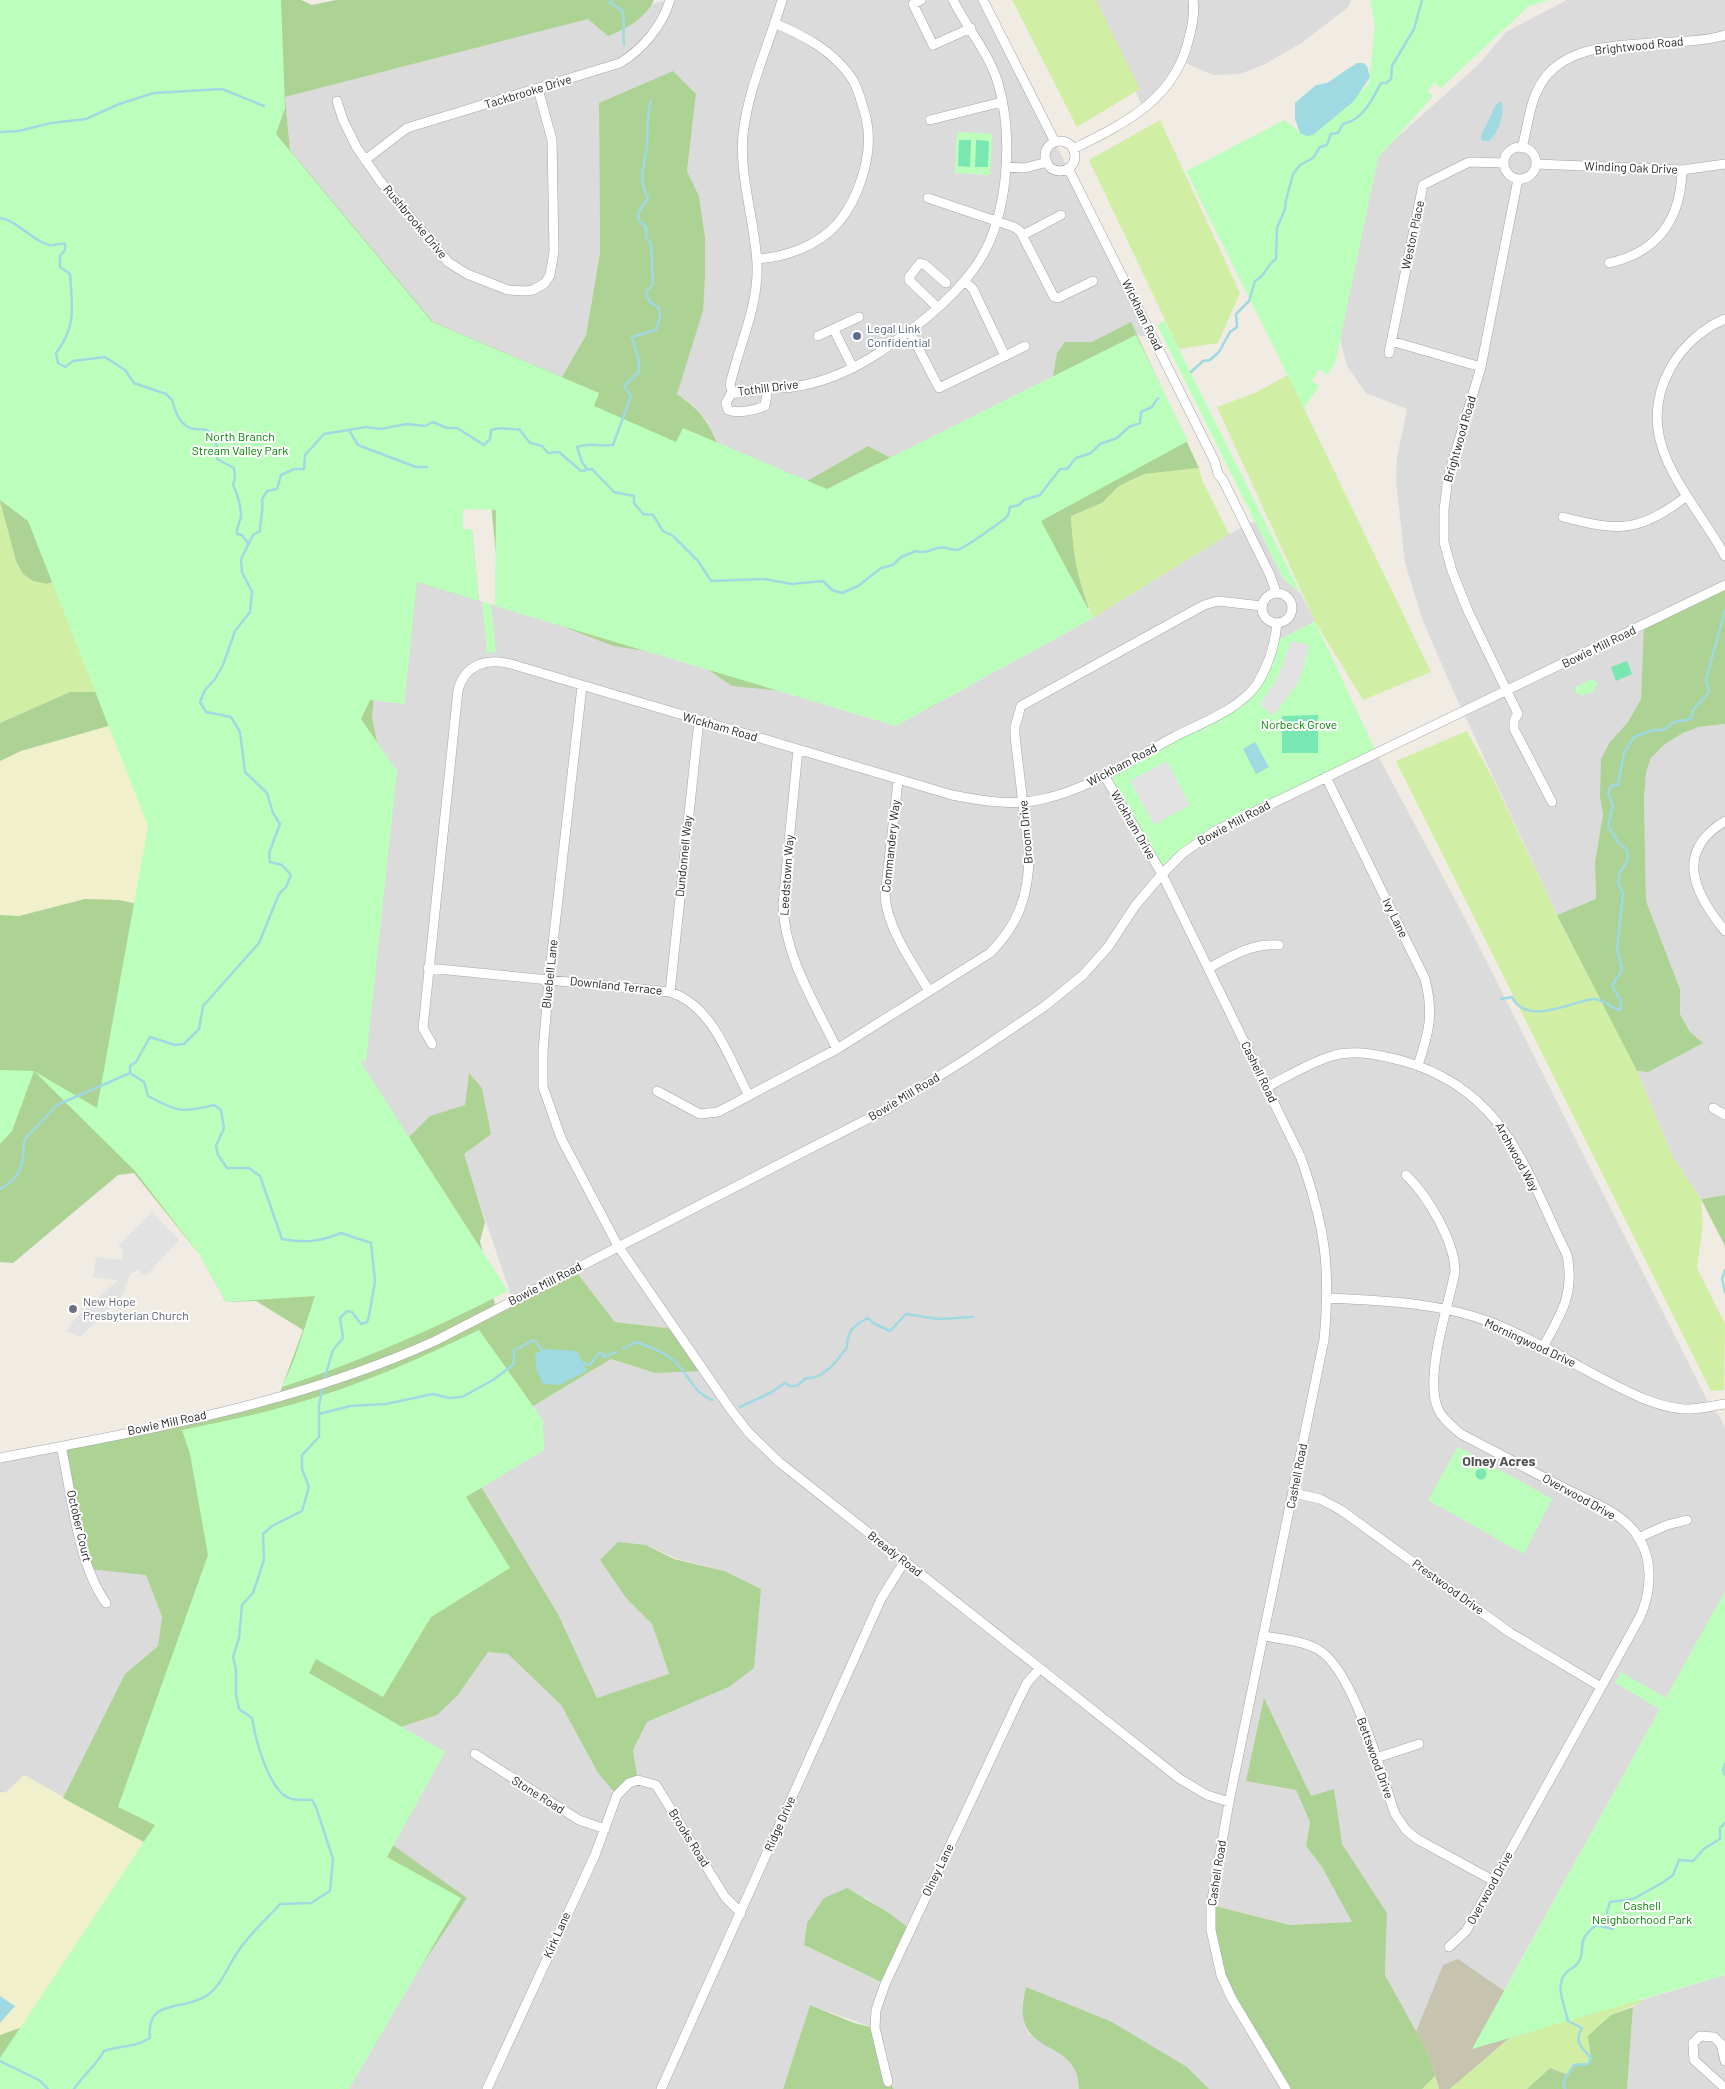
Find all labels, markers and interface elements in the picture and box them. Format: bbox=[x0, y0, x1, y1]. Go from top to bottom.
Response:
street label: Brightwood Road bbox=[1594, 33, 1684, 57]
street label: Tackbrooke Drive bbox=[482, 71, 573, 111]
street label: Winding Oak Drive bbox=[1584, 158, 1678, 176]
street label: Rushbrooke Drive bbox=[381, 182, 450, 261]
street label: Weston Place bbox=[1398, 199, 1426, 271]
street label: Wickham Road bbox=[1120, 277, 1166, 352]
place label: Legal Link Confidential bbox=[867, 321, 930, 349]
marker: Legal Link Confidential bbox=[851, 330, 863, 342]
street label: Tothill Drive bbox=[737, 376, 799, 398]
street label: Brightwood Road bbox=[1440, 394, 1478, 484]
park label: North Branch Stream Valley Park bbox=[192, 429, 288, 457]
street label: Bowie Mill Road bbox=[1559, 622, 1638, 670]
street label: Wickham Road bbox=[681, 709, 759, 743]
park label: Norbeck Grove bbox=[1261, 717, 1337, 731]
street label: Wickham Road bbox=[1084, 740, 1159, 788]
street label: Wickham Drive bbox=[1108, 787, 1159, 862]
street label: Bowie Mill Road bbox=[1195, 797, 1272, 847]
street label: Commandery Way bbox=[878, 798, 902, 893]
street label: Broom Drive bbox=[1015, 800, 1035, 865]
street label: Dundonnell Way bbox=[672, 814, 694, 897]
street label: Leedstown Way bbox=[776, 833, 796, 916]
street label: Ivy Lane bbox=[1380, 895, 1411, 940]
street label: Bluebell Lane bbox=[538, 939, 560, 1009]
street label: Downland Terrace bbox=[569, 973, 663, 997]
street label: Cashell Road bbox=[1239, 1039, 1281, 1104]
street label: Bowie Mill Road bbox=[865, 1069, 942, 1123]
street label: Archwood Way bbox=[1493, 1120, 1543, 1194]
street label: Bowie Mill Road bbox=[506, 1259, 584, 1308]
place label: New Hope Presbyterian Church bbox=[83, 1294, 189, 1322]
marker: New Hope Presbyterian Church bbox=[67, 1303, 79, 1315]
street label: Morningwood Drive bbox=[1483, 1315, 1578, 1369]
street label: Bowie Mill Road bbox=[126, 1407, 208, 1437]
street label: Cashell Road bbox=[1283, 1442, 1309, 1510]
district label: Olney Acres bbox=[1462, 1452, 1536, 1469]
street label: Overwood Drive bbox=[1541, 1470, 1618, 1522]
street label: October Court bbox=[65, 1489, 95, 1563]
street label: Bready Road bbox=[866, 1528, 926, 1579]
street label: Prestwood Drive bbox=[1410, 1556, 1487, 1617]
street label: Bettswood Drive bbox=[1355, 1715, 1397, 1800]
street label: Stone Road bbox=[510, 1772, 567, 1816]
street label: Ridge Drive bbox=[761, 1794, 797, 1853]
street label: Brooks Road bbox=[667, 1806, 713, 1869]
street label: Cashell Road bbox=[1204, 1839, 1228, 1907]
street label: Olney Lane bbox=[918, 1841, 956, 1898]
street label: Overwood Drive bbox=[1463, 1849, 1515, 1926]
park label: Cashell Neighborhood Park bbox=[1592, 1898, 1692, 1926]
street label: Kirk Lane bbox=[540, 1909, 572, 1960]

